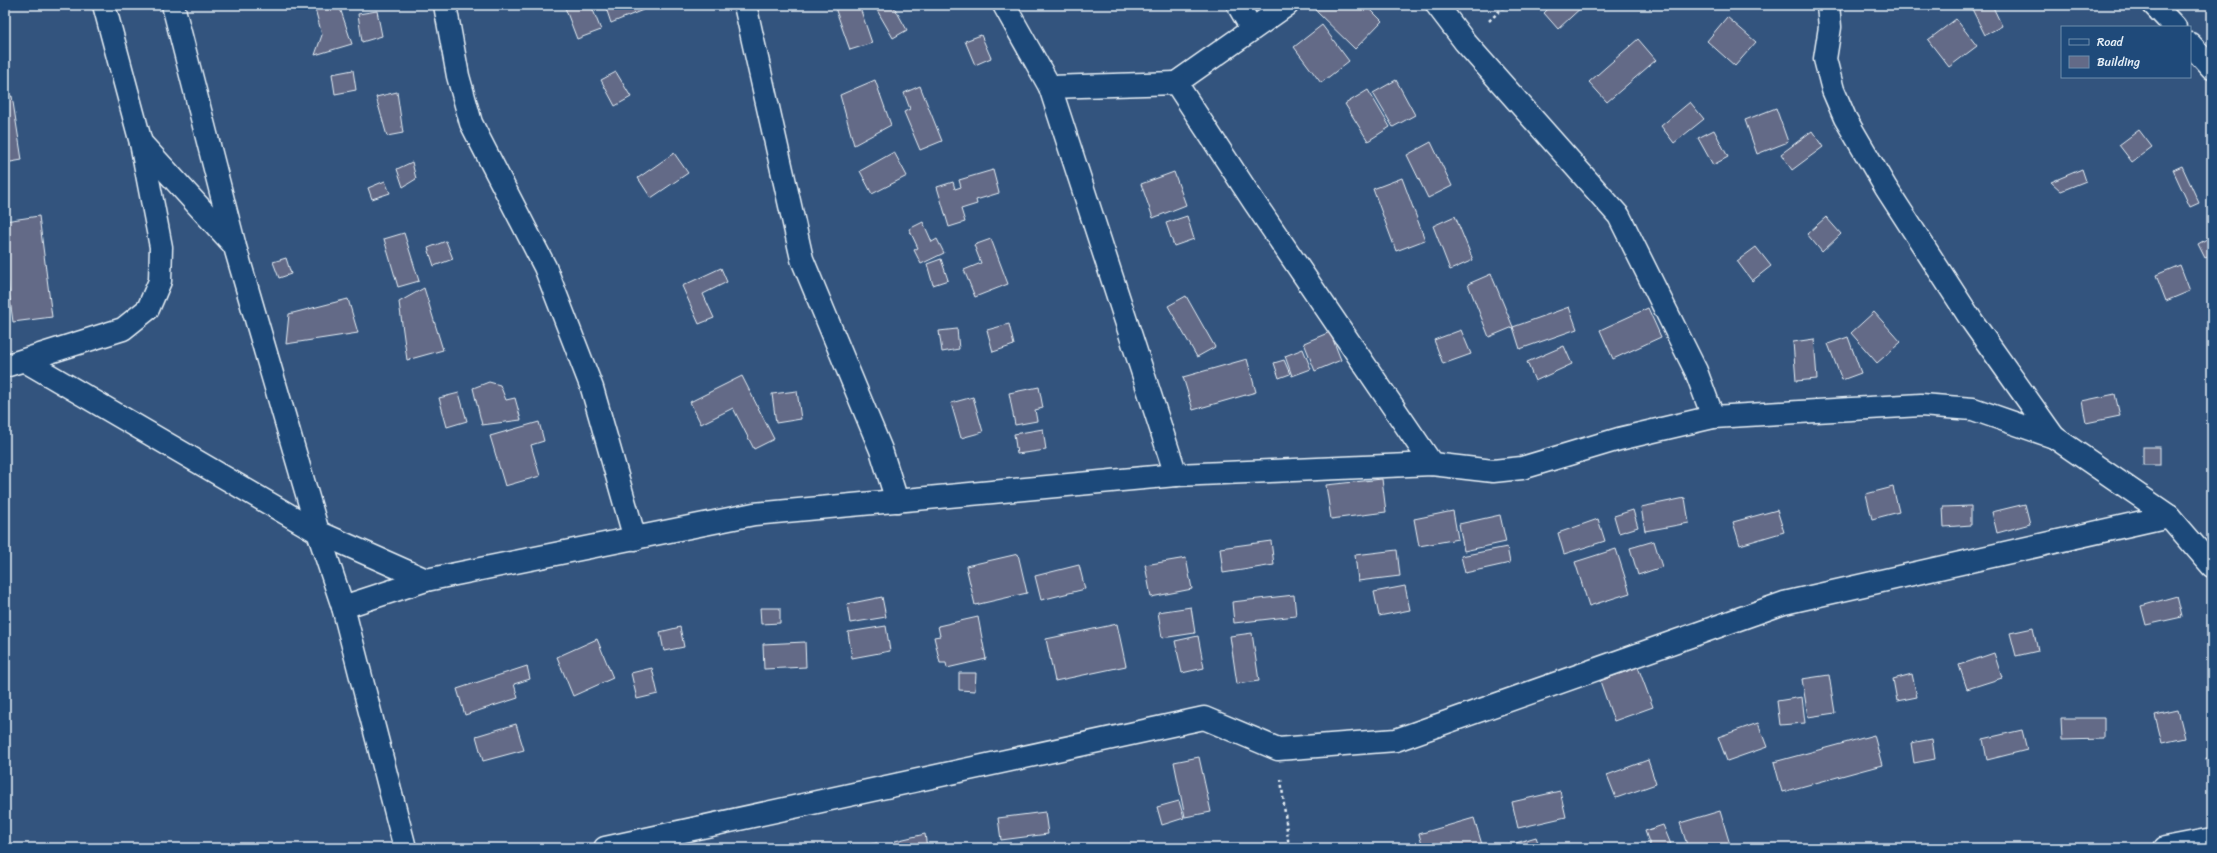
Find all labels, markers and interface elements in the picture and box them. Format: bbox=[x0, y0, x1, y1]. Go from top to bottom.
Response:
legend bbox=[2061, 26, 2191, 78]
text: Road bbox=[2097, 31, 2124, 53]
text: Building bbox=[2097, 51, 2140, 73]

